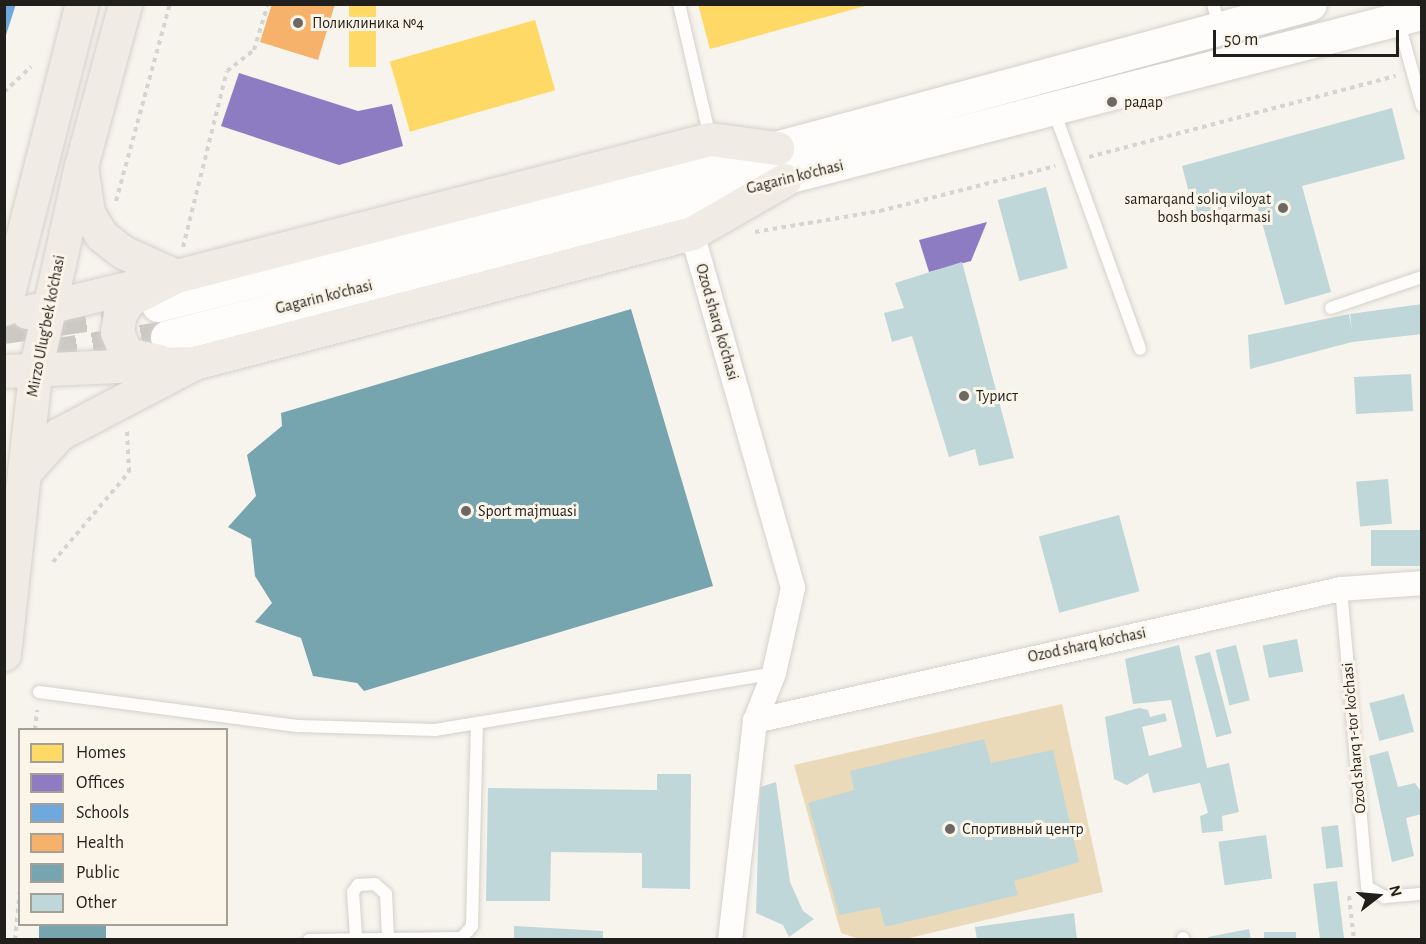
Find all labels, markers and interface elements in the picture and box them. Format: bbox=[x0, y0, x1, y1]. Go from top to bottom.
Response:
place label: Поликлиника №4 bbox=[312, 13, 424, 33]
marker: Поликлиника №4 bbox=[289, 14, 307, 32]
scale bar bbox=[1216, 18, 1402, 56]
text: 50 m bbox=[1224, 31, 1258, 49]
place label: радар bbox=[1124, 92, 1163, 112]
marker: радар bbox=[1105, 95, 1119, 109]
street label: Gagarin ko'chasi bbox=[744, 156, 846, 198]
place label: samarqand soliq viloyat bosh boshqarmasi bbox=[1124, 189, 1271, 227]
marker: samarqand soliq viloyat bosh boshqarmasi bbox=[1276, 201, 1290, 215]
street label: Mirzo Ulug'bek ko'chasi bbox=[23, 253, 69, 399]
street label: Ozod sharq ko'chasi bbox=[691, 261, 743, 383]
street label: Gagarin ko'chasi bbox=[273, 276, 375, 318]
place label: Турист bbox=[976, 386, 1018, 406]
marker: Турист bbox=[957, 389, 971, 403]
place label: Sport majmuasi bbox=[478, 501, 577, 521]
marker: Sport majmuasi bbox=[459, 504, 473, 518]
street label: Ozod sharq ko'chasi bbox=[1026, 623, 1148, 667]
street label: Ozod sharq 1-tor ko'chasi bbox=[1338, 662, 1370, 814]
legend bbox=[18, 728, 228, 926]
text: Homes bbox=[76, 744, 126, 762]
text: Offices bbox=[76, 774, 125, 792]
text: Schools bbox=[76, 804, 129, 822]
place label: Спортивный центр bbox=[962, 819, 1084, 839]
marker: Спортивный центр bbox=[943, 822, 957, 836]
text: Health bbox=[76, 834, 124, 852]
text: Public bbox=[76, 864, 119, 882]
north arrow bbox=[1348, 866, 1408, 926]
text: N bbox=[1386, 883, 1405, 899]
text: Other bbox=[76, 894, 117, 912]

